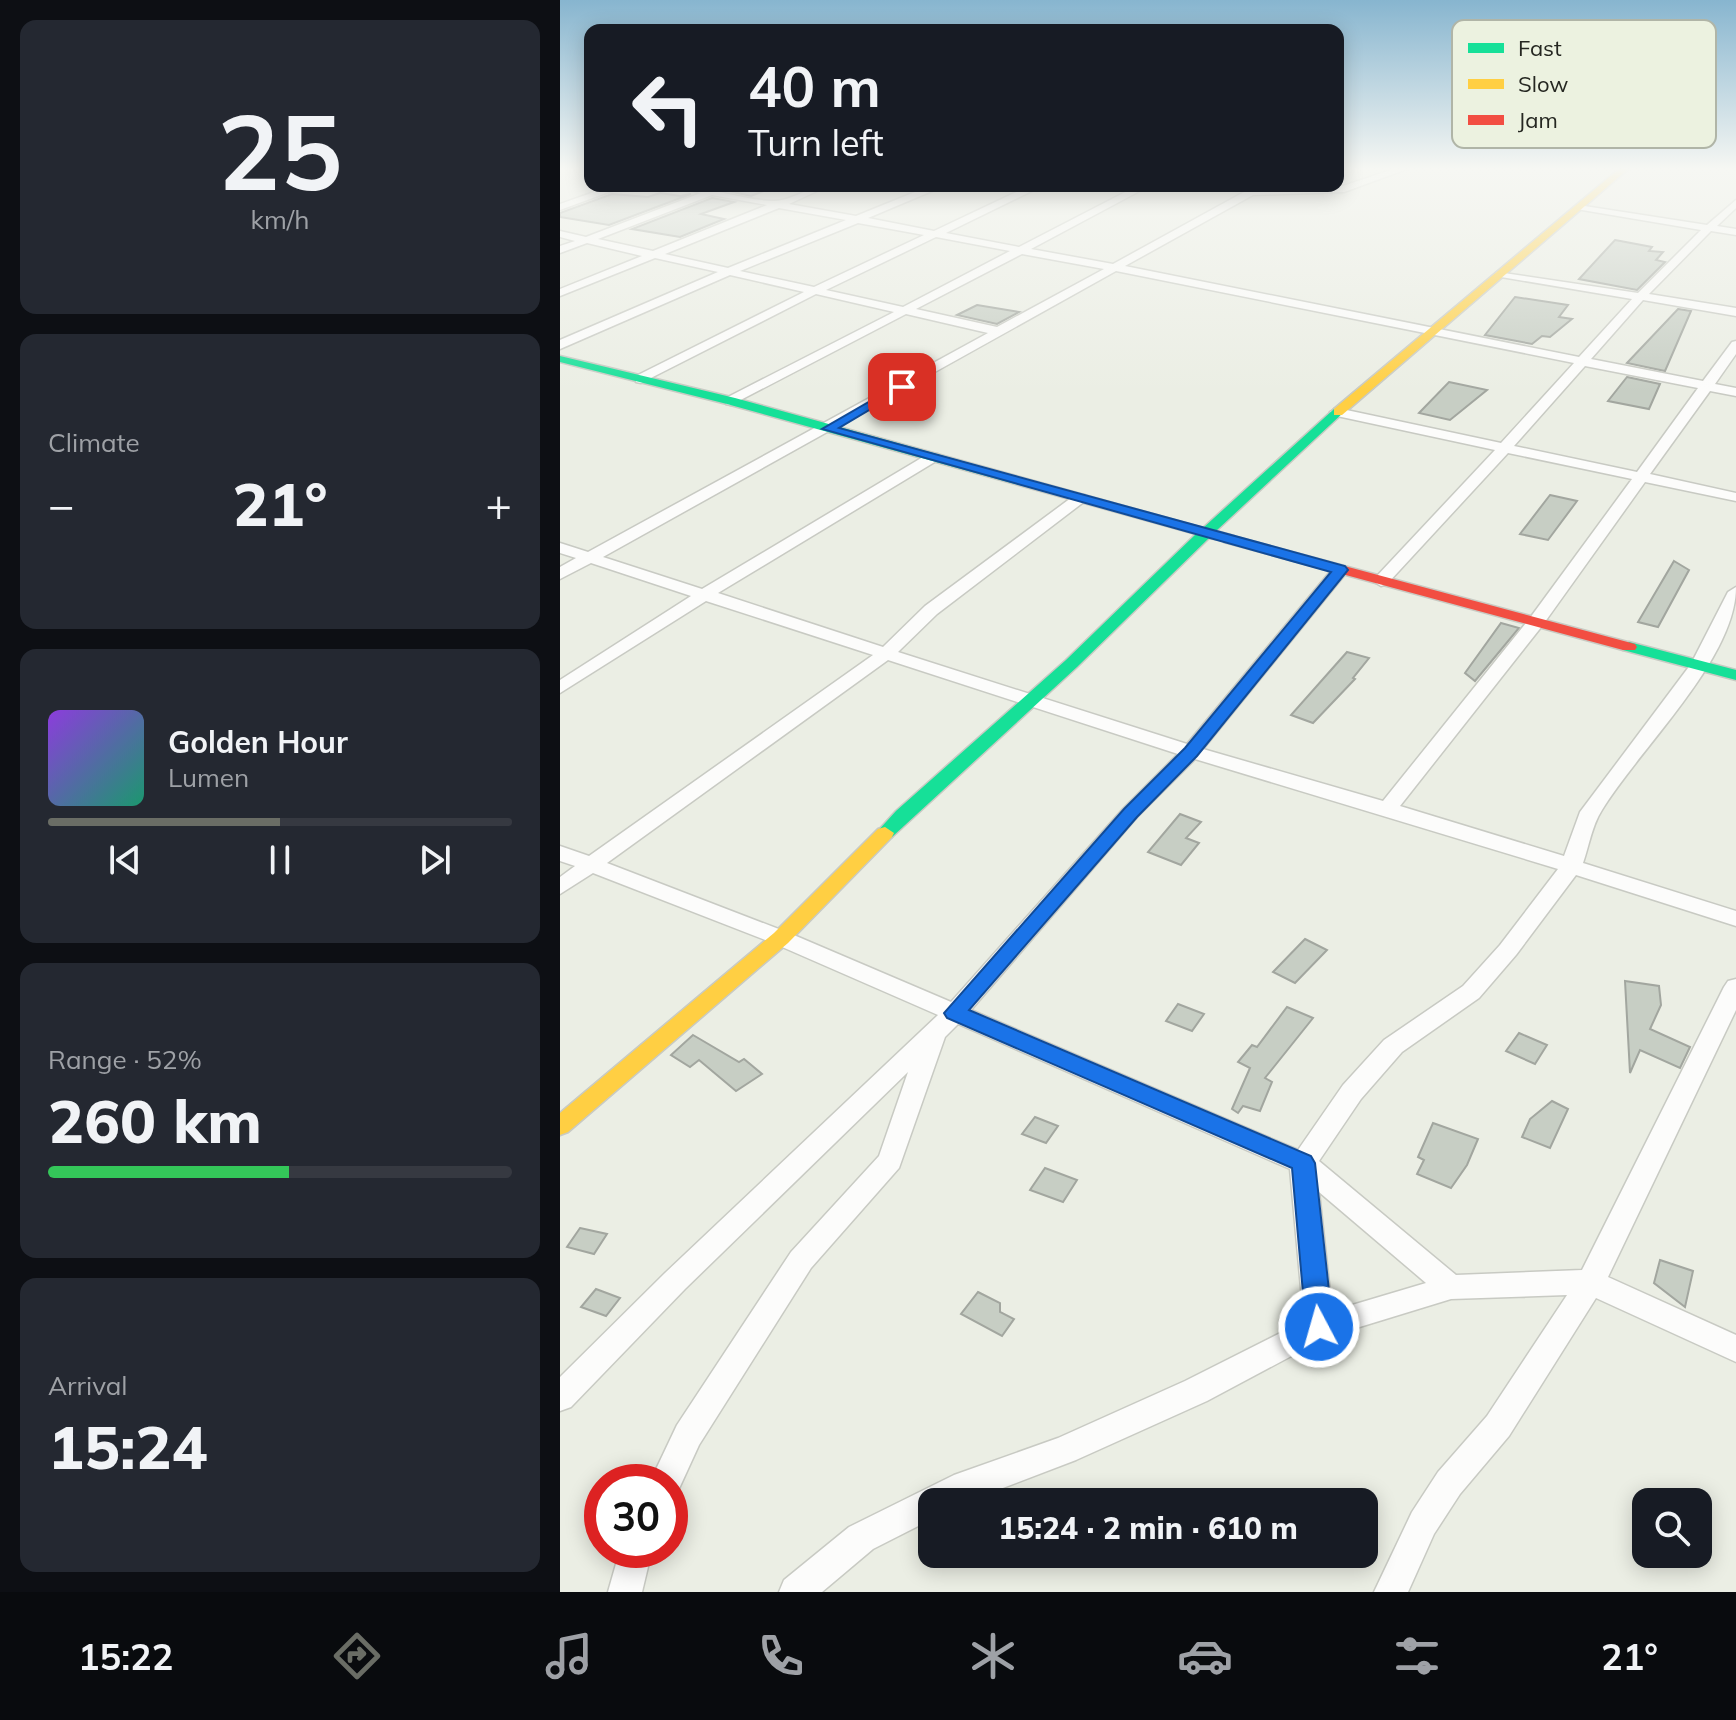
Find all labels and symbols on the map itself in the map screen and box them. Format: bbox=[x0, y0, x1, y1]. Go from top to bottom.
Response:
legend bbox=[1452, 20, 1716, 148]
text: Fast bbox=[1518, 34, 1562, 62]
text: Slow bbox=[1518, 70, 1568, 98]
text: Jam bbox=[1518, 106, 1558, 134]
pin bbox=[868, 353, 936, 421]
position arrow bbox=[1277, 1285, 1361, 1369]
speed limit sign: 30 bbox=[584, 1464, 688, 1568]

